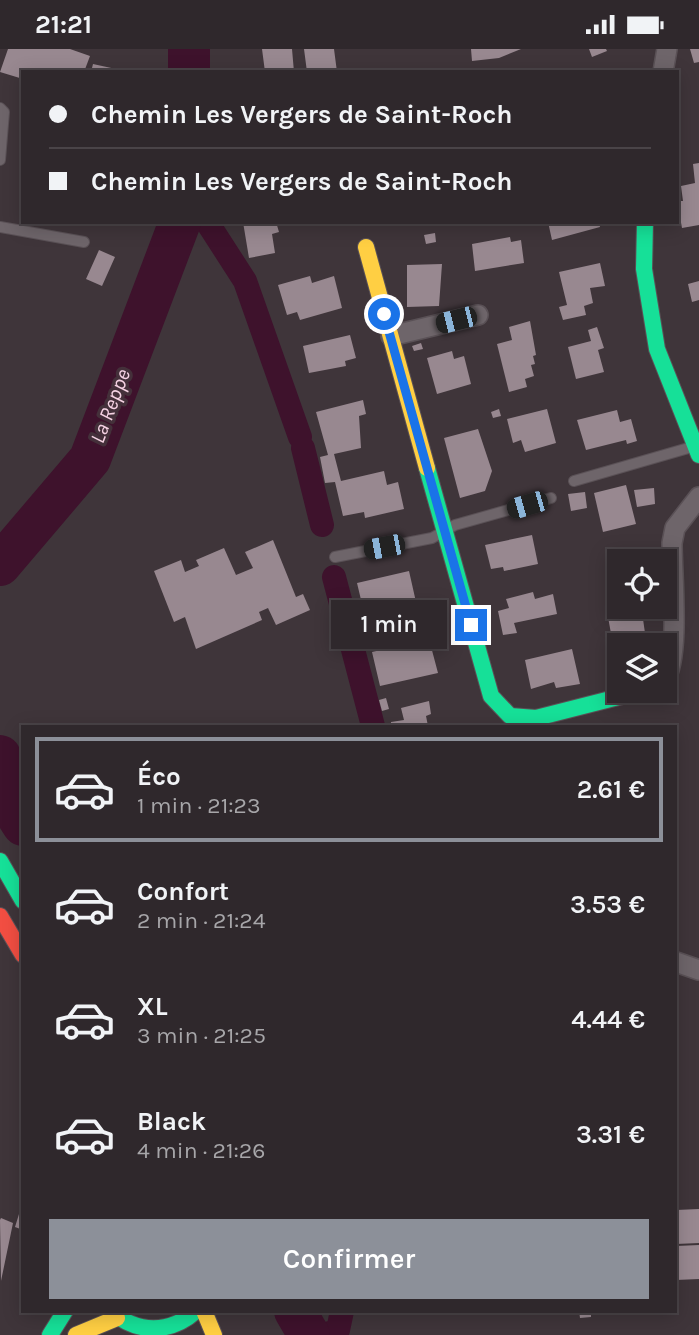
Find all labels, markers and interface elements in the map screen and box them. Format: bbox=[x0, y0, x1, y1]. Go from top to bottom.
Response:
text: 21:21 bbox=[35, 9, 92, 40]
text: Chemin Les Vergers de Saint-Roch bbox=[91, 99, 512, 130]
text: Chemin Les Vergers de Saint-Roch bbox=[91, 166, 512, 197]
route start bbox=[368, 298, 400, 330]
car bbox=[434, 305, 479, 335]
water label: La Reppe bbox=[85, 365, 135, 446]
car bbox=[504, 489, 551, 521]
car bbox=[362, 533, 407, 561]
map controls bbox=[607, 549, 677, 703]
button: locate bbox=[607, 549, 677, 619]
callout: 1 min bbox=[331, 601, 447, 649]
route end bbox=[455, 609, 487, 641]
text: 1 min bbox=[360, 611, 418, 638]
button: layers bbox=[607, 633, 677, 703]
icon: car bbox=[53, 758, 116, 821]
text: Éco bbox=[137, 761, 181, 792]
text: 2.61 € bbox=[577, 774, 645, 805]
text: 1 min · 21:23 bbox=[137, 792, 261, 819]
icon: car bbox=[53, 873, 116, 936]
text: Confort bbox=[137, 876, 229, 907]
text: 3.53 € bbox=[570, 889, 645, 920]
text: 2 min · 21:24 bbox=[137, 907, 265, 934]
icon: car bbox=[53, 988, 116, 1051]
text: XL bbox=[137, 991, 168, 1022]
text: 4.44 € bbox=[571, 1004, 645, 1035]
text: 3 min · 21:25 bbox=[137, 1022, 266, 1049]
icon: car bbox=[53, 1103, 116, 1166]
text: Black bbox=[137, 1106, 206, 1137]
text: 3.31 € bbox=[576, 1119, 645, 1150]
text: 4 min · 21:26 bbox=[137, 1137, 265, 1164]
button: Confirmer bbox=[49, 1219, 649, 1299]

